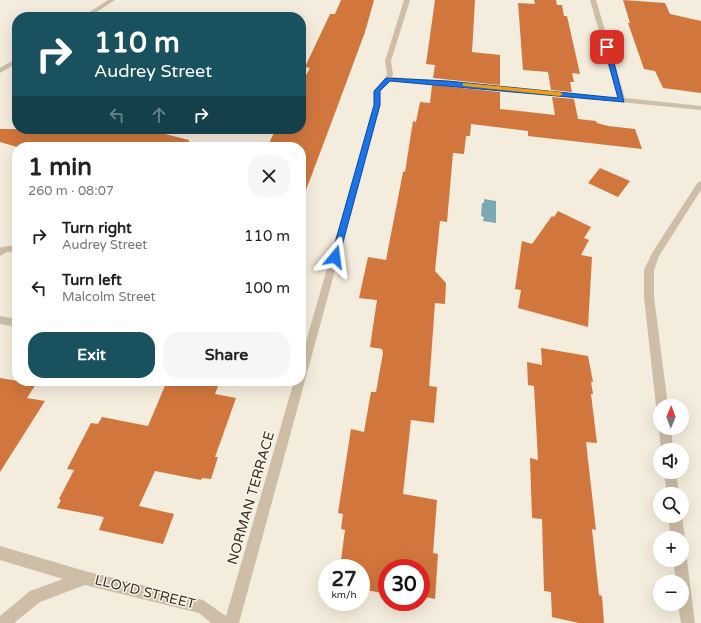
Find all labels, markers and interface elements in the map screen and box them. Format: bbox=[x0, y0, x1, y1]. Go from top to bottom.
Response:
text: 110 m bbox=[94, 26, 180, 60]
icon: right bbox=[28, 28, 80, 80]
pin bbox=[590, 30, 624, 64]
icon: arrive bbox=[596, 36, 618, 58]
text: Audrey Street bbox=[94, 60, 212, 82]
icon: left bbox=[106, 104, 128, 126]
icon: ahead bbox=[148, 104, 170, 126]
icon: right bbox=[190, 104, 212, 126]
text: 1 min bbox=[28, 153, 92, 182]
button: close bbox=[248, 155, 290, 197]
text: 260 m · 08:07 bbox=[28, 183, 114, 199]
text: Turn right bbox=[62, 219, 132, 237]
icon: right bbox=[28, 225, 50, 247]
text: 110 m bbox=[244, 227, 290, 245]
position arrow bbox=[314, 236, 356, 278]
text: Audrey Street bbox=[62, 237, 147, 253]
text: Turn left bbox=[62, 271, 122, 289]
icon: left bbox=[28, 277, 50, 299]
text: 100 m bbox=[244, 279, 290, 297]
text: Malcolm Street bbox=[62, 289, 156, 305]
button: Exit bbox=[28, 332, 155, 378]
button: Share bbox=[163, 332, 290, 378]
north arrow bbox=[653, 399, 689, 435]
map controls bbox=[653, 399, 689, 611]
street label: NORMAN TERRACE bbox=[224, 429, 278, 567]
button: sound bbox=[653, 443, 689, 479]
button: search bbox=[653, 487, 689, 523]
button: + bbox=[653, 531, 689, 567]
speed limit sign: 30 bbox=[378, 559, 430, 611]
text: 27 bbox=[331, 568, 357, 592]
street label: LLOYD STREET bbox=[93, 571, 198, 613]
button: − bbox=[653, 575, 689, 611]
text: km/h bbox=[331, 589, 357, 601]

